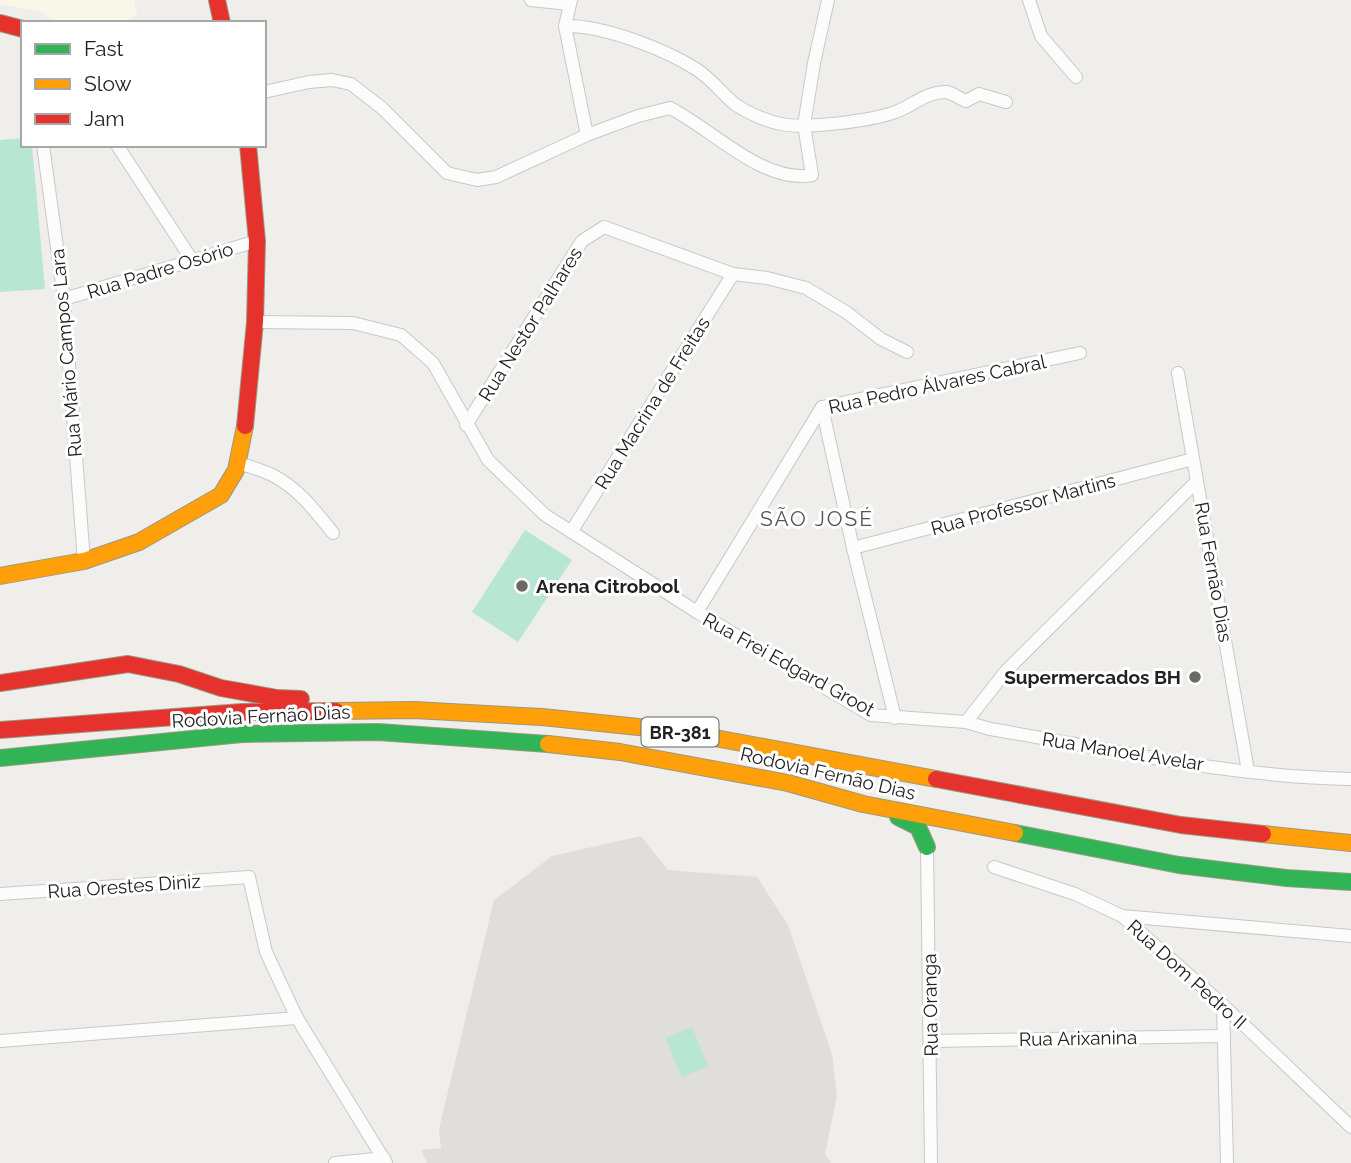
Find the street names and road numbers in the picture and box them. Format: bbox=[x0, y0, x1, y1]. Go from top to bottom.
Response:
street label: Rua Padre Osório bbox=[84, 237, 236, 303]
street label: Rua Nestor Palhares bbox=[474, 243, 586, 405]
street label: Rua Mário Campos Lara bbox=[46, 248, 86, 458]
street label: Rua Macrina de Freitas bbox=[590, 313, 714, 493]
street label: Rua Pedro Álvares Cabral bbox=[826, 350, 1049, 418]
street label: Rua Professor Martins bbox=[928, 469, 1118, 539]
street label: Rua Fernão Dias bbox=[1191, 500, 1237, 644]
street label: Rua Frei Edgard Groot bbox=[699, 608, 879, 721]
street label: Rodovia Fernão Dias bbox=[171, 700, 351, 732]
road number: BR-381 bbox=[642, 718, 718, 746]
street label: Rua Manoel Avelar bbox=[1041, 727, 1206, 775]
street label: Rodovia Fernão Dias bbox=[738, 742, 918, 804]
street label: Rua Orestes Diniz bbox=[47, 870, 201, 902]
street label: Rua Dom Pedro II bbox=[1123, 915, 1251, 1033]
street label: Rua Oranga bbox=[918, 953, 942, 1057]
street label: Rua Arixanina bbox=[1019, 1026, 1137, 1050]

